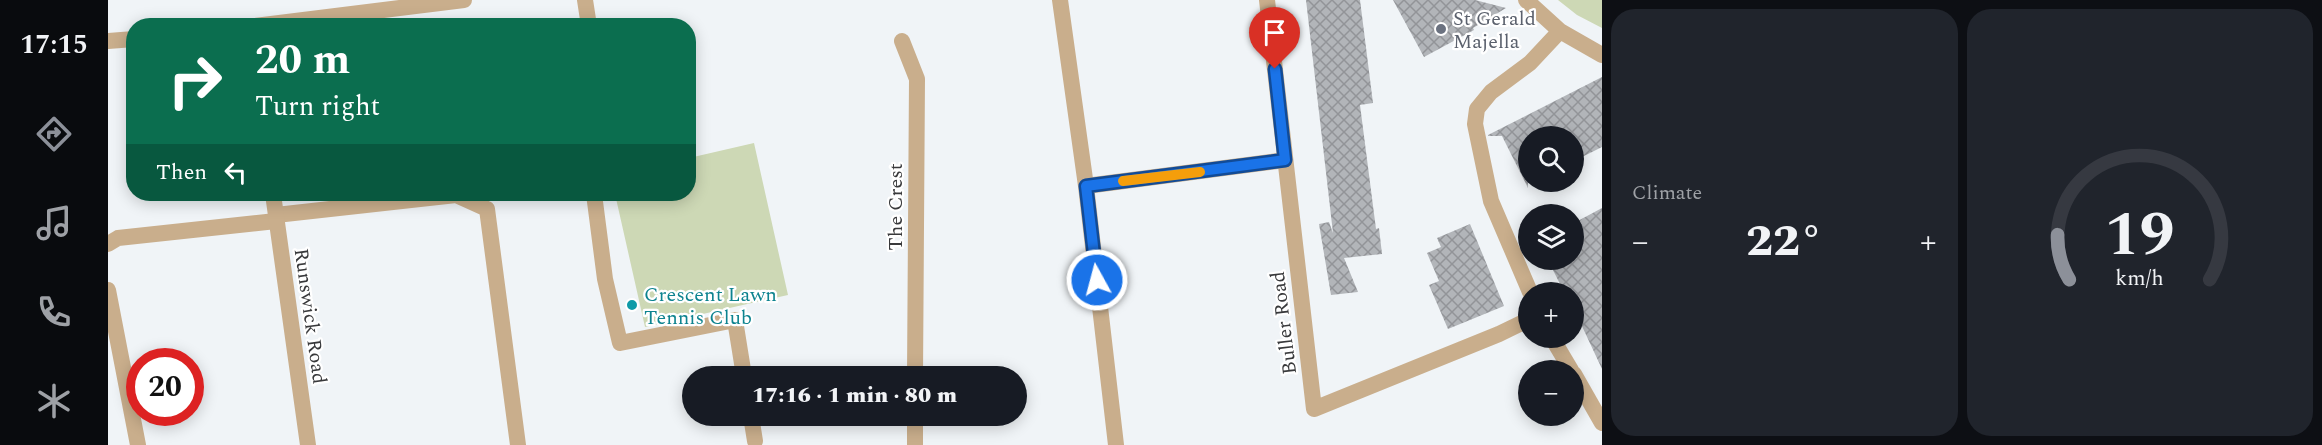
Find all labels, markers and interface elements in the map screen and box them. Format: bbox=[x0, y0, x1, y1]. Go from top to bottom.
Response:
place label: St Gerald Majella bbox=[1453, 4, 1536, 57]
pin bbox=[1249, 7, 1300, 69]
icon: arrive bbox=[1258, 16, 1291, 49]
marker: St Gerald Majella bbox=[1434, 22, 1448, 36]
text: 17:15 bbox=[20, 24, 88, 66]
text: 20 m bbox=[255, 29, 350, 92]
icon: right bbox=[156, 42, 234, 120]
text: Turn right bbox=[255, 86, 380, 128]
icon: directions bbox=[33, 113, 75, 155]
map controls bbox=[1518, 126, 1584, 426]
button: search bbox=[1518, 126, 1584, 192]
text: Then bbox=[156, 156, 207, 189]
icon: left bbox=[219, 156, 252, 189]
street label: The Crest bbox=[881, 163, 911, 251]
text: Climate bbox=[1632, 178, 1702, 208]
text: 19 bbox=[2105, 188, 2175, 283]
icon: music bbox=[33, 202, 75, 244]
button: layers bbox=[1518, 204, 1584, 270]
text: 22° bbox=[1746, 207, 1823, 276]
text: − bbox=[1632, 217, 1649, 267]
text: + bbox=[1920, 217, 1936, 267]
street label: Runswick Road bbox=[286, 246, 334, 386]
position arrow bbox=[1065, 248, 1129, 312]
text: km/h bbox=[2116, 262, 2164, 295]
street label: Buller Road bbox=[1263, 270, 1305, 376]
place label: Crescent Lawn Tennis Club bbox=[644, 280, 777, 333]
button: + bbox=[1518, 282, 1584, 348]
icon: phone bbox=[33, 291, 75, 333]
marker: Crescent Lawn Tennis Club bbox=[625, 298, 639, 312]
speed limit sign: 20 bbox=[126, 348, 204, 426]
button: − bbox=[1518, 360, 1584, 426]
text: 17:16 · 1 min · 80 m bbox=[752, 379, 957, 412]
icon: climate bbox=[33, 380, 75, 422]

